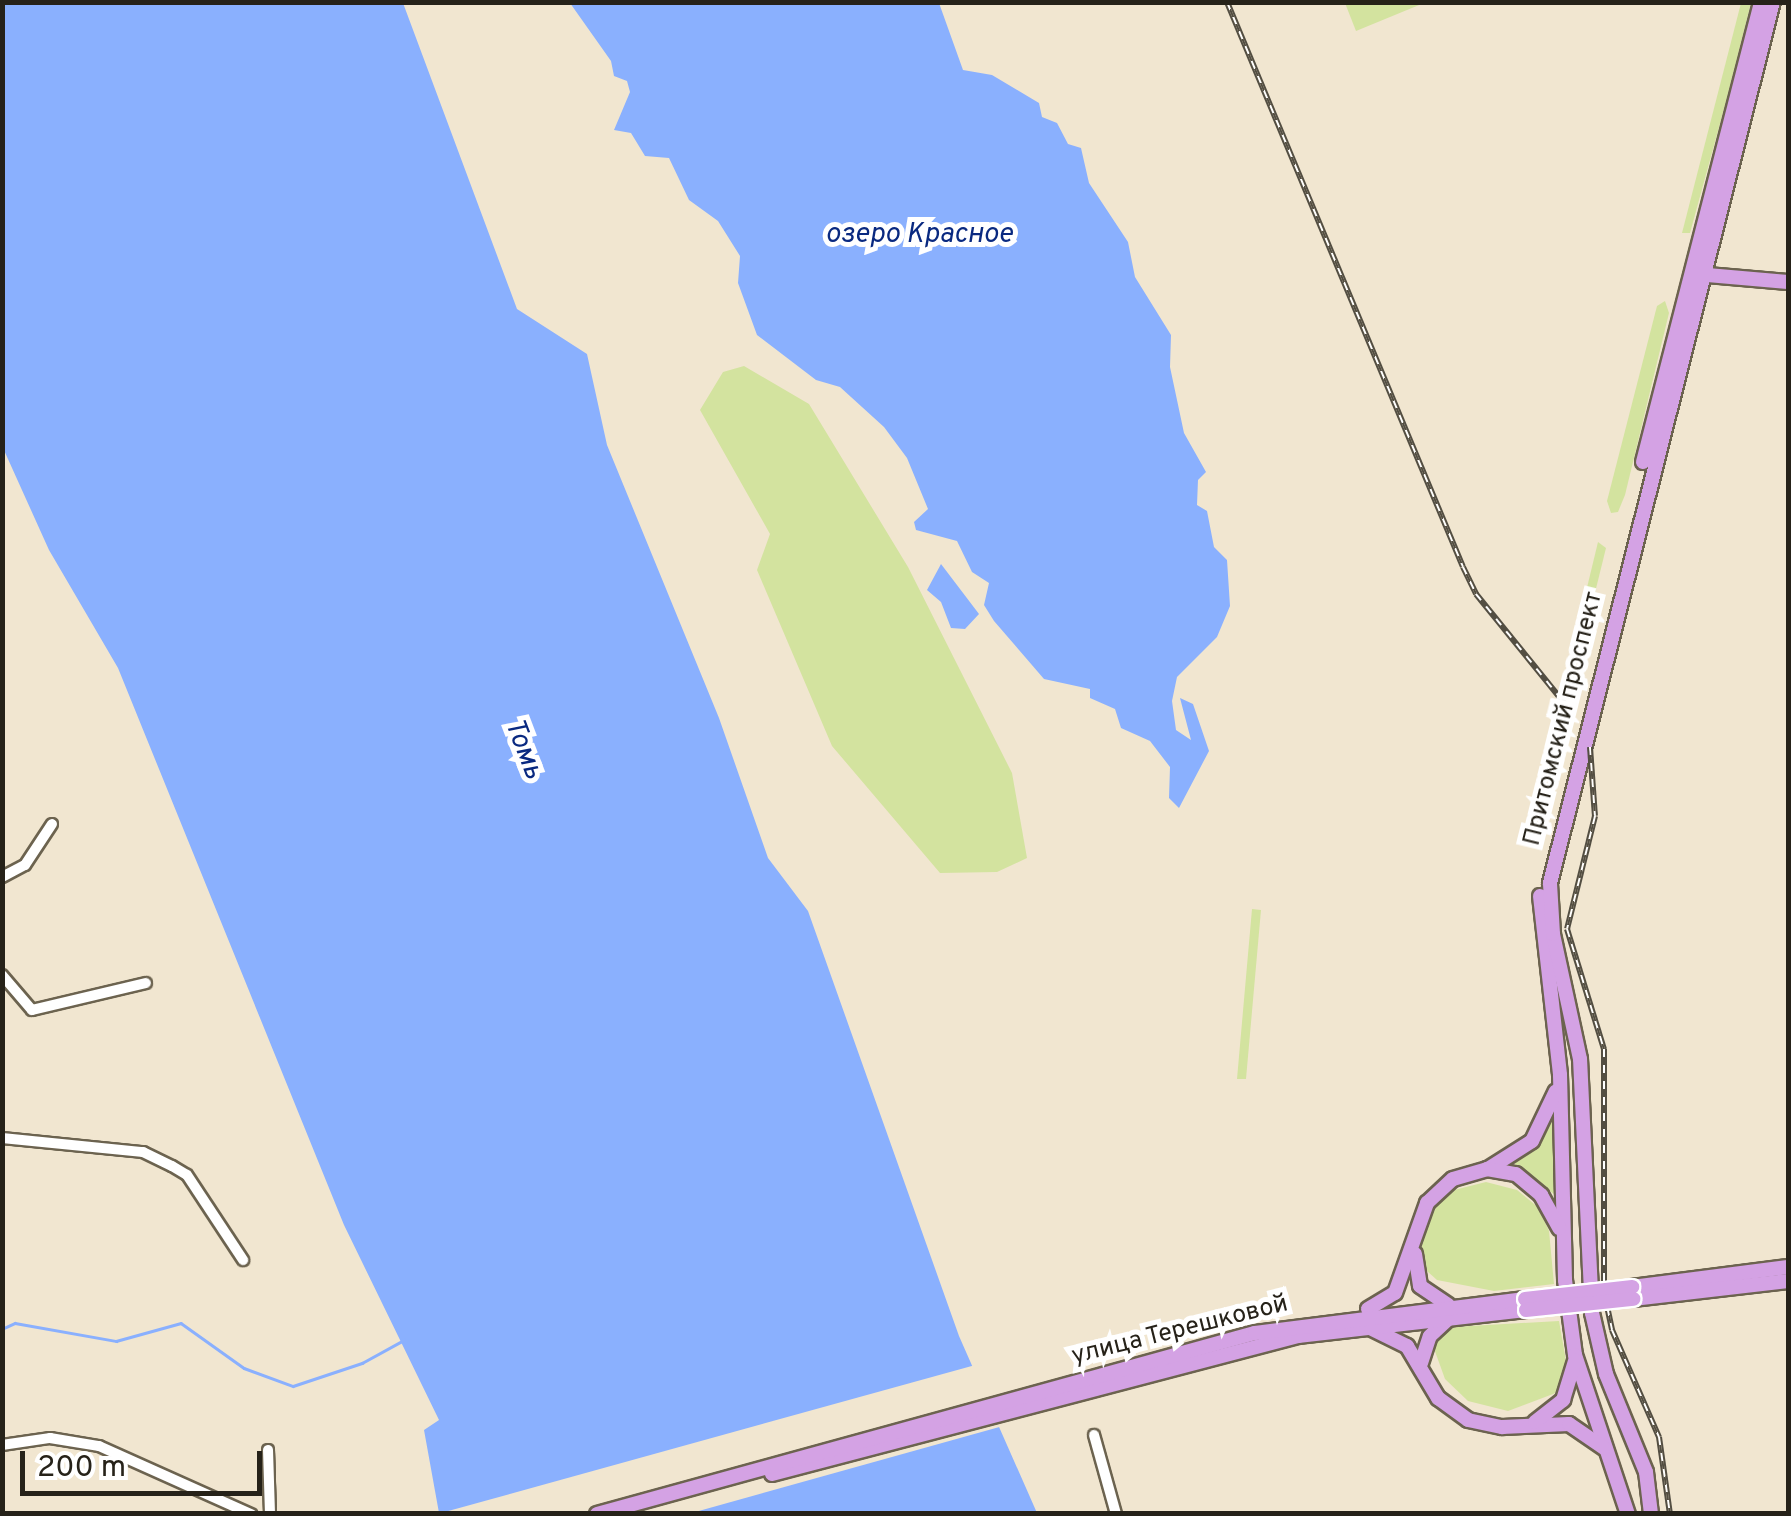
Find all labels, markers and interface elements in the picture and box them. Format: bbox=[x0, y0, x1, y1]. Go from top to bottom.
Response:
water label: озеро Красное bbox=[825, 218, 1013, 252]
street label: Притомский проспект bbox=[1518, 589, 1610, 849]
water label: Томь bbox=[496, 714, 550, 784]
street label: улица Терешковой bbox=[1068, 1289, 1292, 1373]
scale bar bbox=[25, 1431, 268, 1493]
text: 200 m bbox=[37, 1450, 126, 1487]

